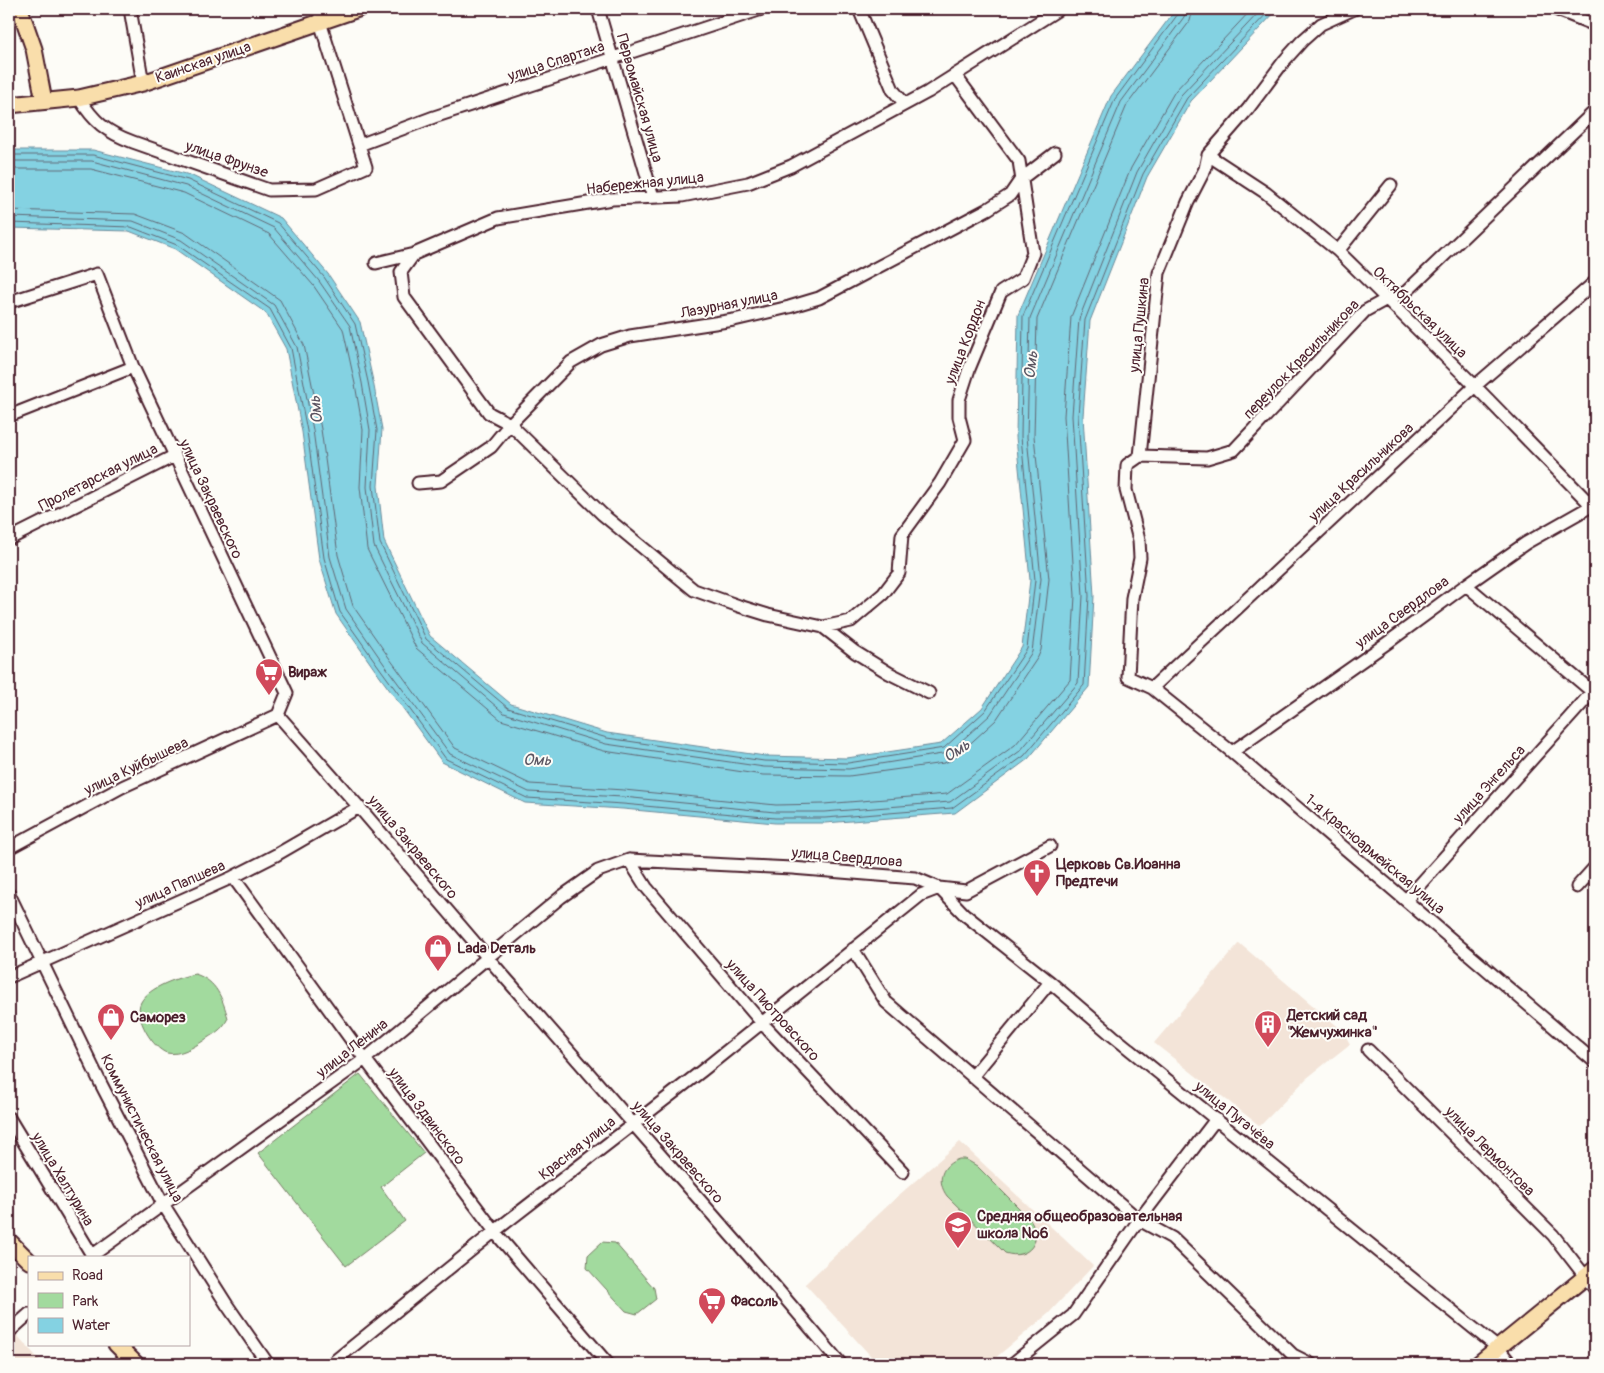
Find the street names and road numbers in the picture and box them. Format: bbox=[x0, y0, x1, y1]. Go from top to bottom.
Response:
street label: Первомайская улица bbox=[612, 32, 667, 165]
street label: Каинская улица bbox=[153, 37, 253, 88]
street label: улица Спартака bbox=[504, 37, 607, 86]
street label: улица Фрунзе bbox=[182, 136, 271, 183]
street label: Набережная улица bbox=[585, 168, 705, 199]
street label: Октябрьская улица bbox=[1368, 262, 1471, 362]
street label: улица Пушкина bbox=[1125, 277, 1154, 375]
street label: Лазурная улица bbox=[678, 286, 779, 323]
street label: переулок Красильникова bbox=[1239, 296, 1363, 423]
street label: улица Кордон bbox=[940, 297, 990, 388]
street label: улица Красильникова bbox=[1304, 419, 1418, 527]
street label: улица Закраевского bbox=[174, 435, 247, 562]
street label: Пролетарская улица bbox=[36, 439, 161, 516]
street label: улица Свердлова bbox=[1351, 572, 1453, 653]
street label: улица Куйбышева bbox=[80, 733, 191, 800]
street label: улица Энгельса bbox=[1449, 741, 1530, 828]
street label: 1-я Красноармейская улица bbox=[1301, 790, 1449, 919]
street label: улица Закраевского bbox=[363, 791, 462, 903]
street label: улица Свердлова bbox=[790, 843, 903, 872]
street label: улица Папшева bbox=[131, 856, 228, 913]
street label: улица Пиотровского bbox=[721, 955, 824, 1065]
street label: улица Ленина bbox=[312, 1015, 392, 1083]
street label: Коммунистическая улица bbox=[96, 1051, 187, 1205]
street label: улица Здвинского bbox=[383, 1063, 469, 1169]
street label: улица Пугачёва bbox=[1190, 1076, 1279, 1154]
street label: улица Закраевского bbox=[627, 1096, 727, 1208]
street label: улица Лермонтова bbox=[1440, 1102, 1539, 1200]
street label: Красная улица bbox=[535, 1112, 620, 1184]
street label: улица Халтурина bbox=[27, 1128, 98, 1229]

